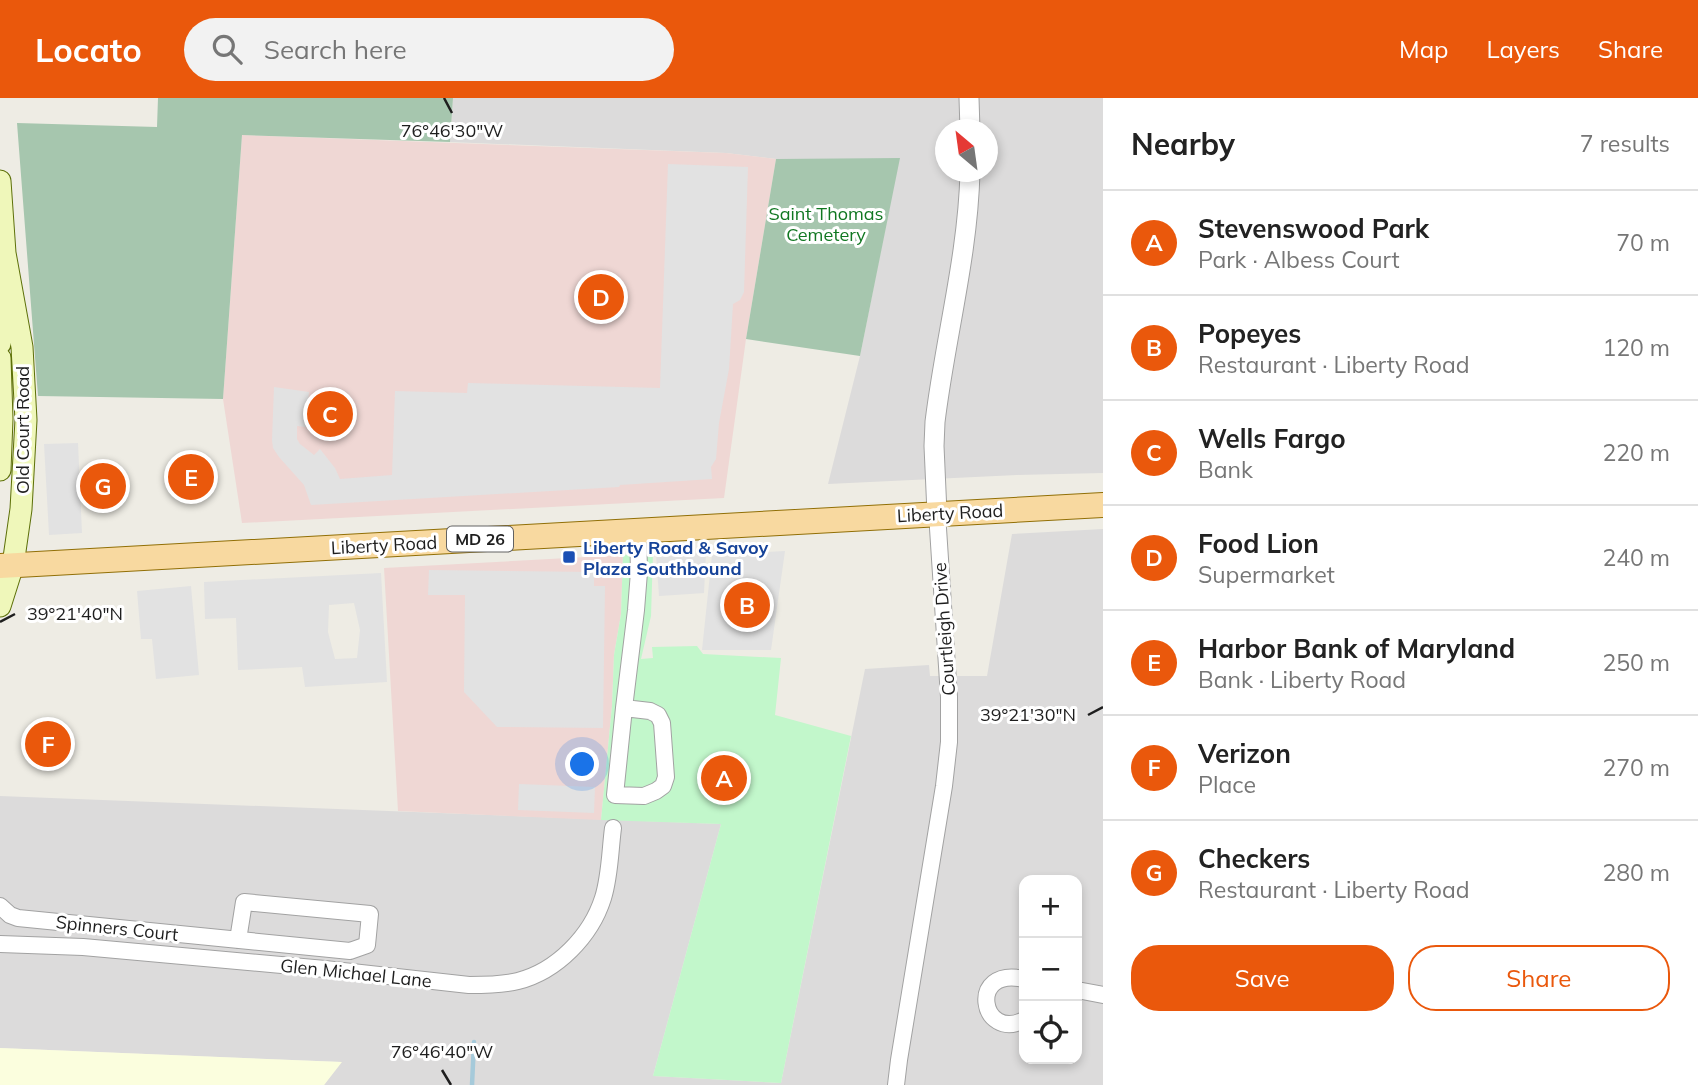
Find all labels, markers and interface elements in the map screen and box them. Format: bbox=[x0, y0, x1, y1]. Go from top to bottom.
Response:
search box bbox=[184, 18, 674, 81]
text: Locato bbox=[35, 29, 142, 70]
icon: search bbox=[208, 30, 246, 68]
text: Search here bbox=[264, 33, 407, 66]
text: Map bbox=[1399, 34, 1448, 64]
text: Layers bbox=[1486, 34, 1560, 64]
text: Share bbox=[1598, 34, 1663, 64]
text: 76°46'30"W bbox=[401, 119, 503, 142]
north arrow bbox=[935, 119, 998, 182]
text: Nearby bbox=[1131, 125, 1235, 163]
text: 7 results bbox=[1580, 129, 1670, 158]
park label: Saint Thomas Cemetery bbox=[768, 202, 884, 246]
text: Stevenswood Park bbox=[1198, 212, 1429, 245]
text: A bbox=[1145, 228, 1163, 257]
text: 70 m bbox=[1616, 228, 1670, 257]
text: Park · Albess Court bbox=[1198, 245, 1400, 274]
pin: D bbox=[578, 271, 624, 323]
text: Popeyes bbox=[1198, 317, 1301, 350]
text: B bbox=[1146, 333, 1162, 362]
text: 120 m bbox=[1602, 333, 1670, 362]
text: Restaurant · Liberty Road bbox=[1198, 350, 1470, 379]
street label: Old Court Road bbox=[11, 366, 34, 494]
pin: C bbox=[307, 388, 353, 440]
text: Wells Fargo bbox=[1198, 422, 1346, 455]
text: C bbox=[1146, 438, 1162, 467]
text: 220 m bbox=[1602, 438, 1670, 467]
pin: E bbox=[168, 451, 214, 503]
text: Bank bbox=[1198, 455, 1253, 484]
pin: G bbox=[80, 460, 126, 512]
street label: Liberty Road bbox=[896, 499, 1004, 527]
road number: MD 26 bbox=[447, 526, 513, 552]
text: Food Lion bbox=[1198, 527, 1319, 560]
street label: Liberty Road bbox=[330, 531, 438, 559]
place label: Liberty Road & Savoy Plaza Southbound bbox=[583, 536, 768, 580]
text: D bbox=[1145, 543, 1163, 572]
text: 240 m bbox=[1602, 543, 1670, 572]
marker: Liberty Road & Savoy Plaza Southbound bbox=[561, 549, 577, 565]
text: Supermarket bbox=[1198, 560, 1335, 589]
street label: Courtleigh Drive bbox=[928, 562, 960, 696]
pin: B bbox=[724, 579, 770, 631]
text: 39°21'40"N bbox=[27, 602, 123, 625]
text: Harbor Bank of Maryland bbox=[1198, 632, 1515, 665]
text: E bbox=[1147, 648, 1161, 677]
text: 250 m bbox=[1602, 648, 1670, 677]
text: Bank · Liberty Road bbox=[1198, 665, 1406, 694]
text: 39°21'30"N bbox=[980, 703, 1076, 726]
pin: F bbox=[25, 718, 71, 770]
text: Verizon bbox=[1198, 737, 1291, 770]
your location bbox=[565, 747, 599, 781]
pin: A bbox=[701, 752, 747, 804]
text: F bbox=[1147, 753, 1161, 782]
text: 270 m bbox=[1602, 753, 1670, 782]
text: Place bbox=[1198, 770, 1256, 799]
text: Checkers bbox=[1198, 842, 1310, 875]
text: G bbox=[1145, 858, 1163, 887]
text: 280 m bbox=[1602, 858, 1670, 887]
map controls bbox=[1019, 875, 1082, 1064]
button: + bbox=[1019, 875, 1082, 938]
text: Restaurant · Liberty Road bbox=[1198, 875, 1470, 904]
street label: Spinners Court bbox=[55, 910, 179, 946]
button: − bbox=[1019, 938, 1082, 1001]
button: Save bbox=[1131, 945, 1394, 1011]
button: Share bbox=[1408, 945, 1670, 1011]
street label: Glen Michael Lane bbox=[279, 954, 433, 992]
button: locate bbox=[1019, 1001, 1082, 1064]
text: 76°46'40"W bbox=[391, 1040, 493, 1063]

